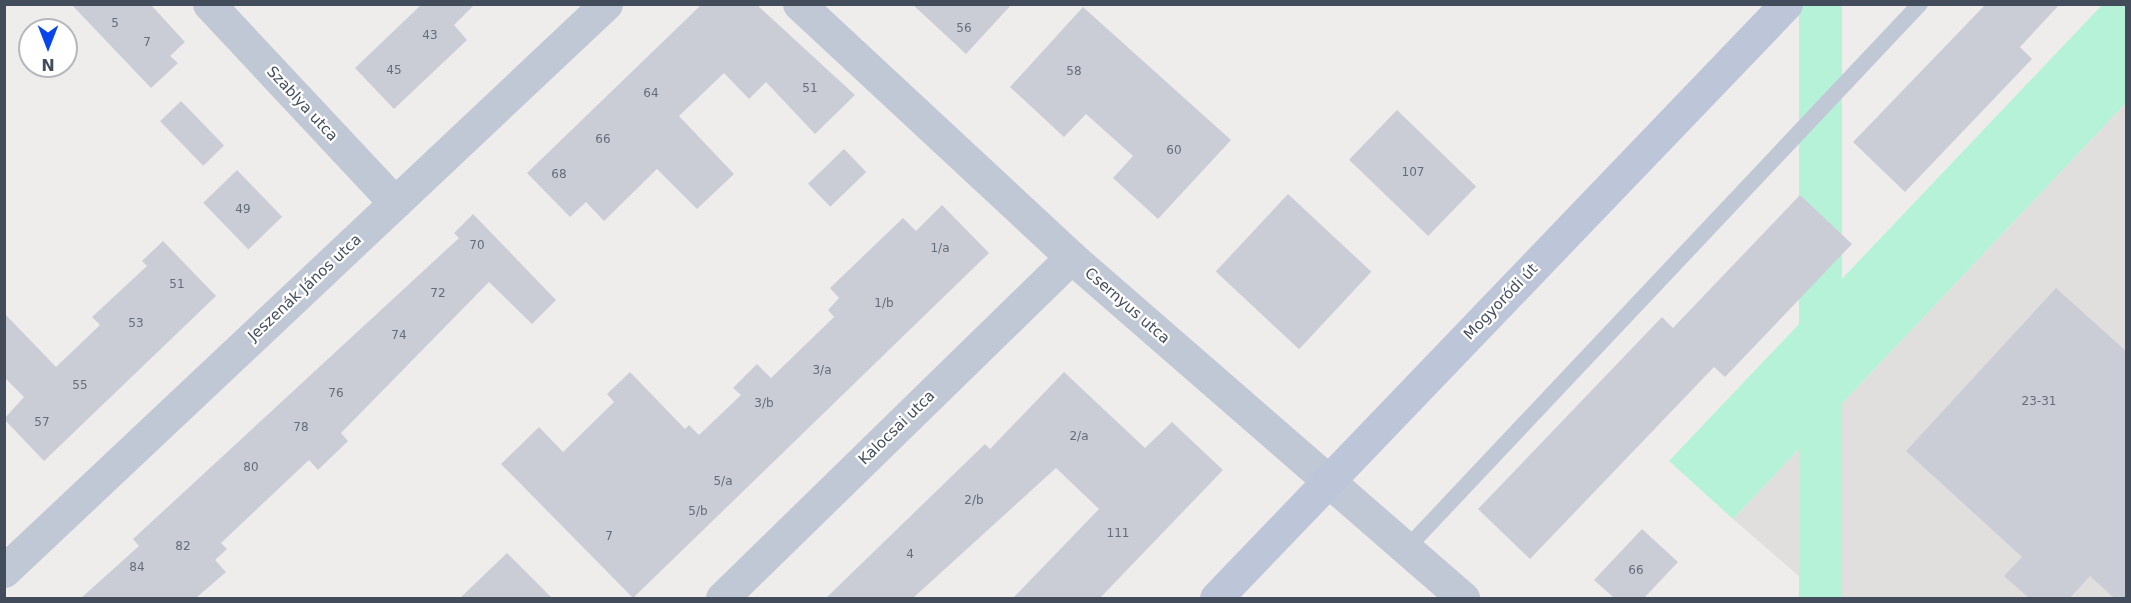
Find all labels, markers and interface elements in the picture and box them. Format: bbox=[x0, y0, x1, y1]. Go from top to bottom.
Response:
house number: 5 bbox=[111, 17, 119, 31]
north arrow bbox=[18, 18, 78, 78]
house number: 56 bbox=[956, 22, 972, 36]
house number: 43 bbox=[422, 29, 438, 43]
house number: 7 bbox=[143, 36, 151, 50]
text: N bbox=[41, 55, 55, 74]
street label: Szablya utca bbox=[263, 63, 341, 145]
house number: 45 bbox=[386, 64, 402, 78]
house number: 58 bbox=[1066, 65, 1082, 79]
house number: 51 bbox=[802, 82, 818, 96]
house number: 64 bbox=[643, 87, 659, 101]
house number: 66 bbox=[595, 133, 611, 147]
house number: 60 bbox=[1166, 144, 1182, 158]
house number: 107 bbox=[1402, 166, 1424, 180]
house number: 68 bbox=[551, 168, 567, 182]
house number: 49 bbox=[235, 203, 251, 217]
street label: Jeszenák János utca bbox=[245, 231, 365, 345]
house number: 70 bbox=[469, 239, 485, 253]
house number: 1/a bbox=[930, 242, 950, 256]
street label: Mogyoródi út bbox=[1460, 260, 1542, 344]
street label: Csernyus utca bbox=[1081, 264, 1173, 348]
house number: 51 bbox=[169, 278, 185, 292]
house number: 72 bbox=[430, 287, 446, 301]
house number: 1/b bbox=[874, 297, 894, 311]
house number: 53 bbox=[128, 317, 144, 331]
house number: 74 bbox=[391, 329, 407, 343]
house number: 3/a bbox=[812, 364, 832, 378]
house number: 55 bbox=[72, 379, 88, 393]
house number: 76 bbox=[328, 387, 344, 401]
street label: Kalocsai utca bbox=[855, 387, 939, 469]
house number: 23-31 bbox=[2022, 395, 2056, 409]
house number: 3/b bbox=[754, 397, 774, 411]
house number: 57 bbox=[34, 416, 50, 430]
house number: 78 bbox=[293, 421, 309, 435]
house number: 2/a bbox=[1069, 430, 1089, 444]
house number: 80 bbox=[243, 461, 259, 475]
house number: 5/a bbox=[713, 475, 733, 489]
house number: 2/b bbox=[964, 494, 984, 508]
house number: 5/b bbox=[688, 505, 708, 519]
house number: 111 bbox=[1107, 527, 1129, 541]
house number: 7 bbox=[605, 530, 613, 544]
house number: 82 bbox=[175, 540, 191, 554]
house number: 4 bbox=[906, 548, 914, 562]
house number: 84 bbox=[129, 561, 145, 575]
house number: 66 bbox=[1628, 564, 1644, 578]

